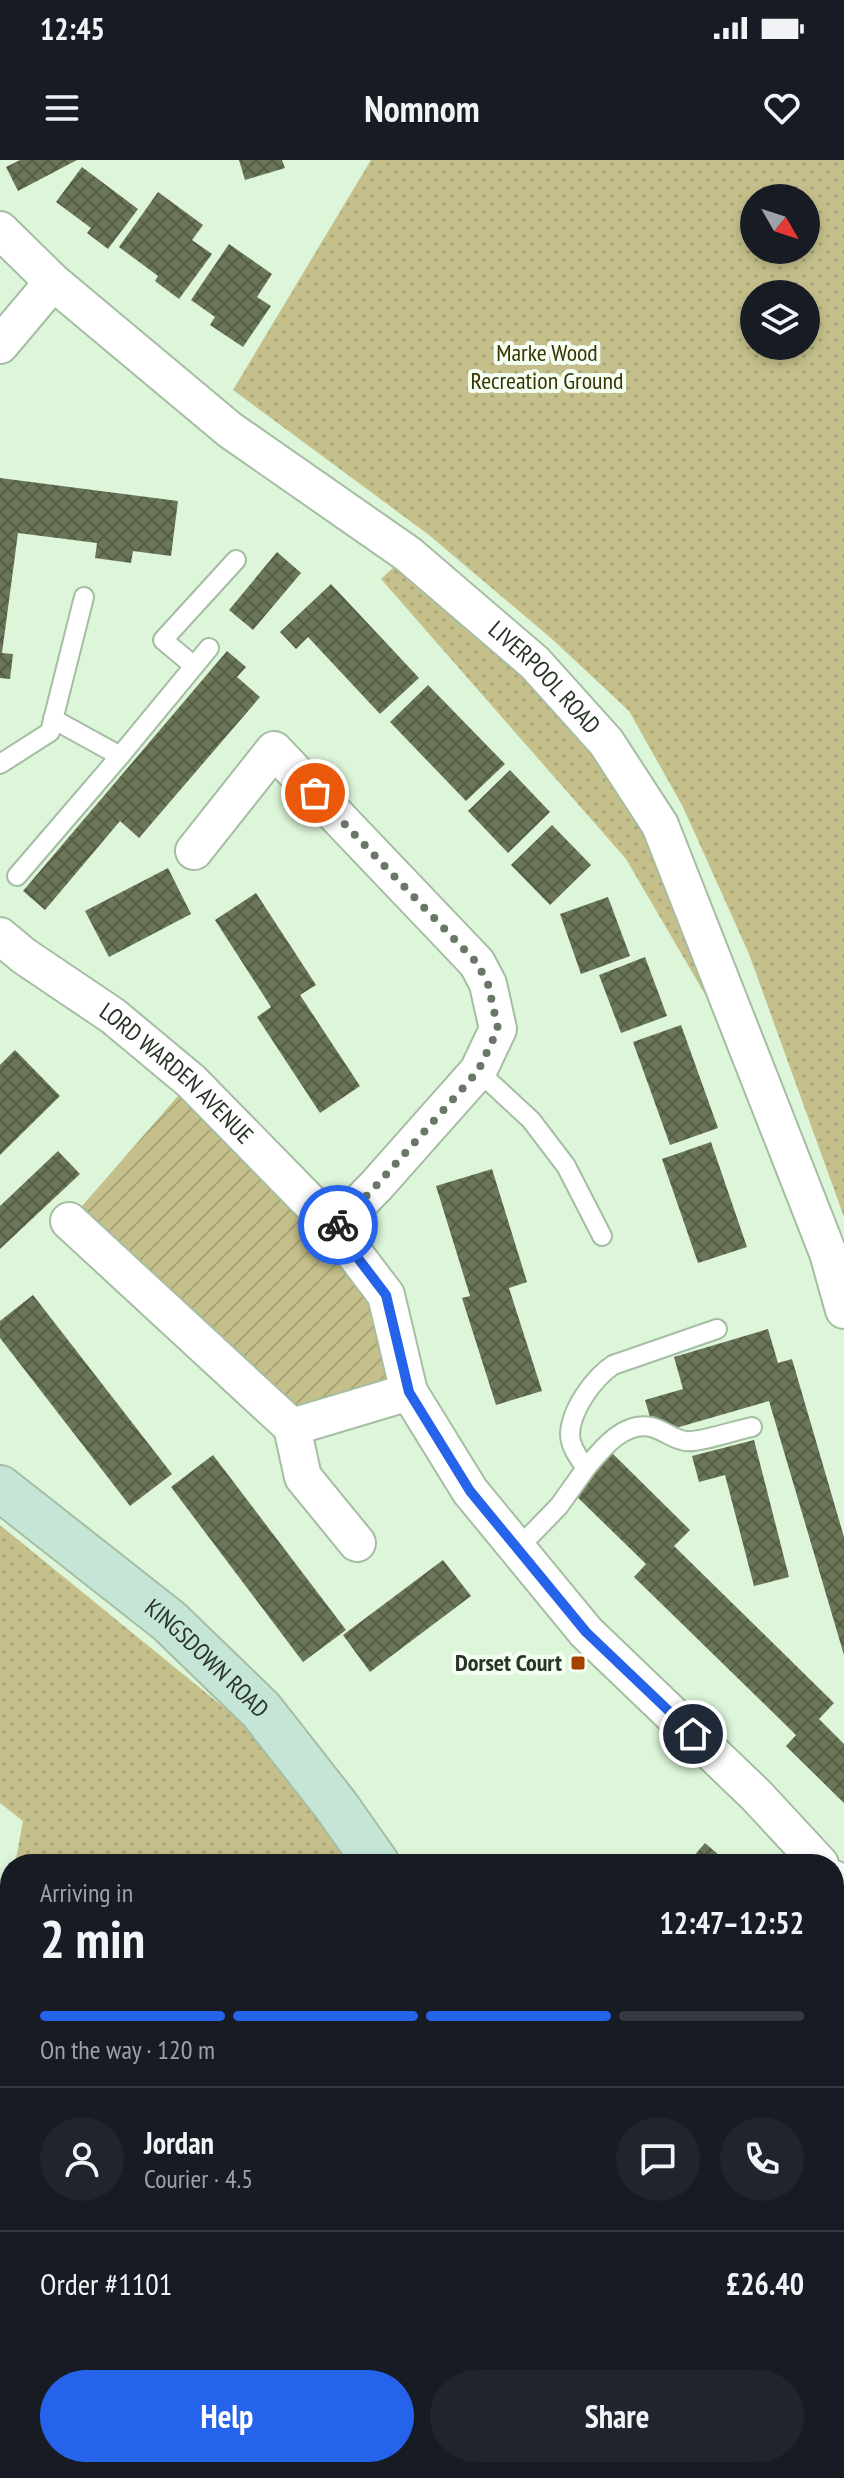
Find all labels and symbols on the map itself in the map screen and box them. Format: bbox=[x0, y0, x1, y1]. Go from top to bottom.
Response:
north arrow bbox=[740, 184, 820, 264]
park label: Marke Wood Recreation Ground bbox=[471, 337, 623, 396]
street label: LIVERPOOL ROAD bbox=[482, 614, 607, 740]
pin bbox=[281, 759, 349, 827]
street label: LORD WARDEN AVENUE bbox=[94, 995, 260, 1150]
courier bbox=[298, 1185, 378, 1265]
street label: KINGSDOWN ROAD bbox=[139, 1592, 275, 1724]
place label: Dorset Court bbox=[455, 1647, 562, 1678]
marker: Dorset Court bbox=[569, 1654, 587, 1672]
pin bbox=[659, 1700, 727, 1768]

